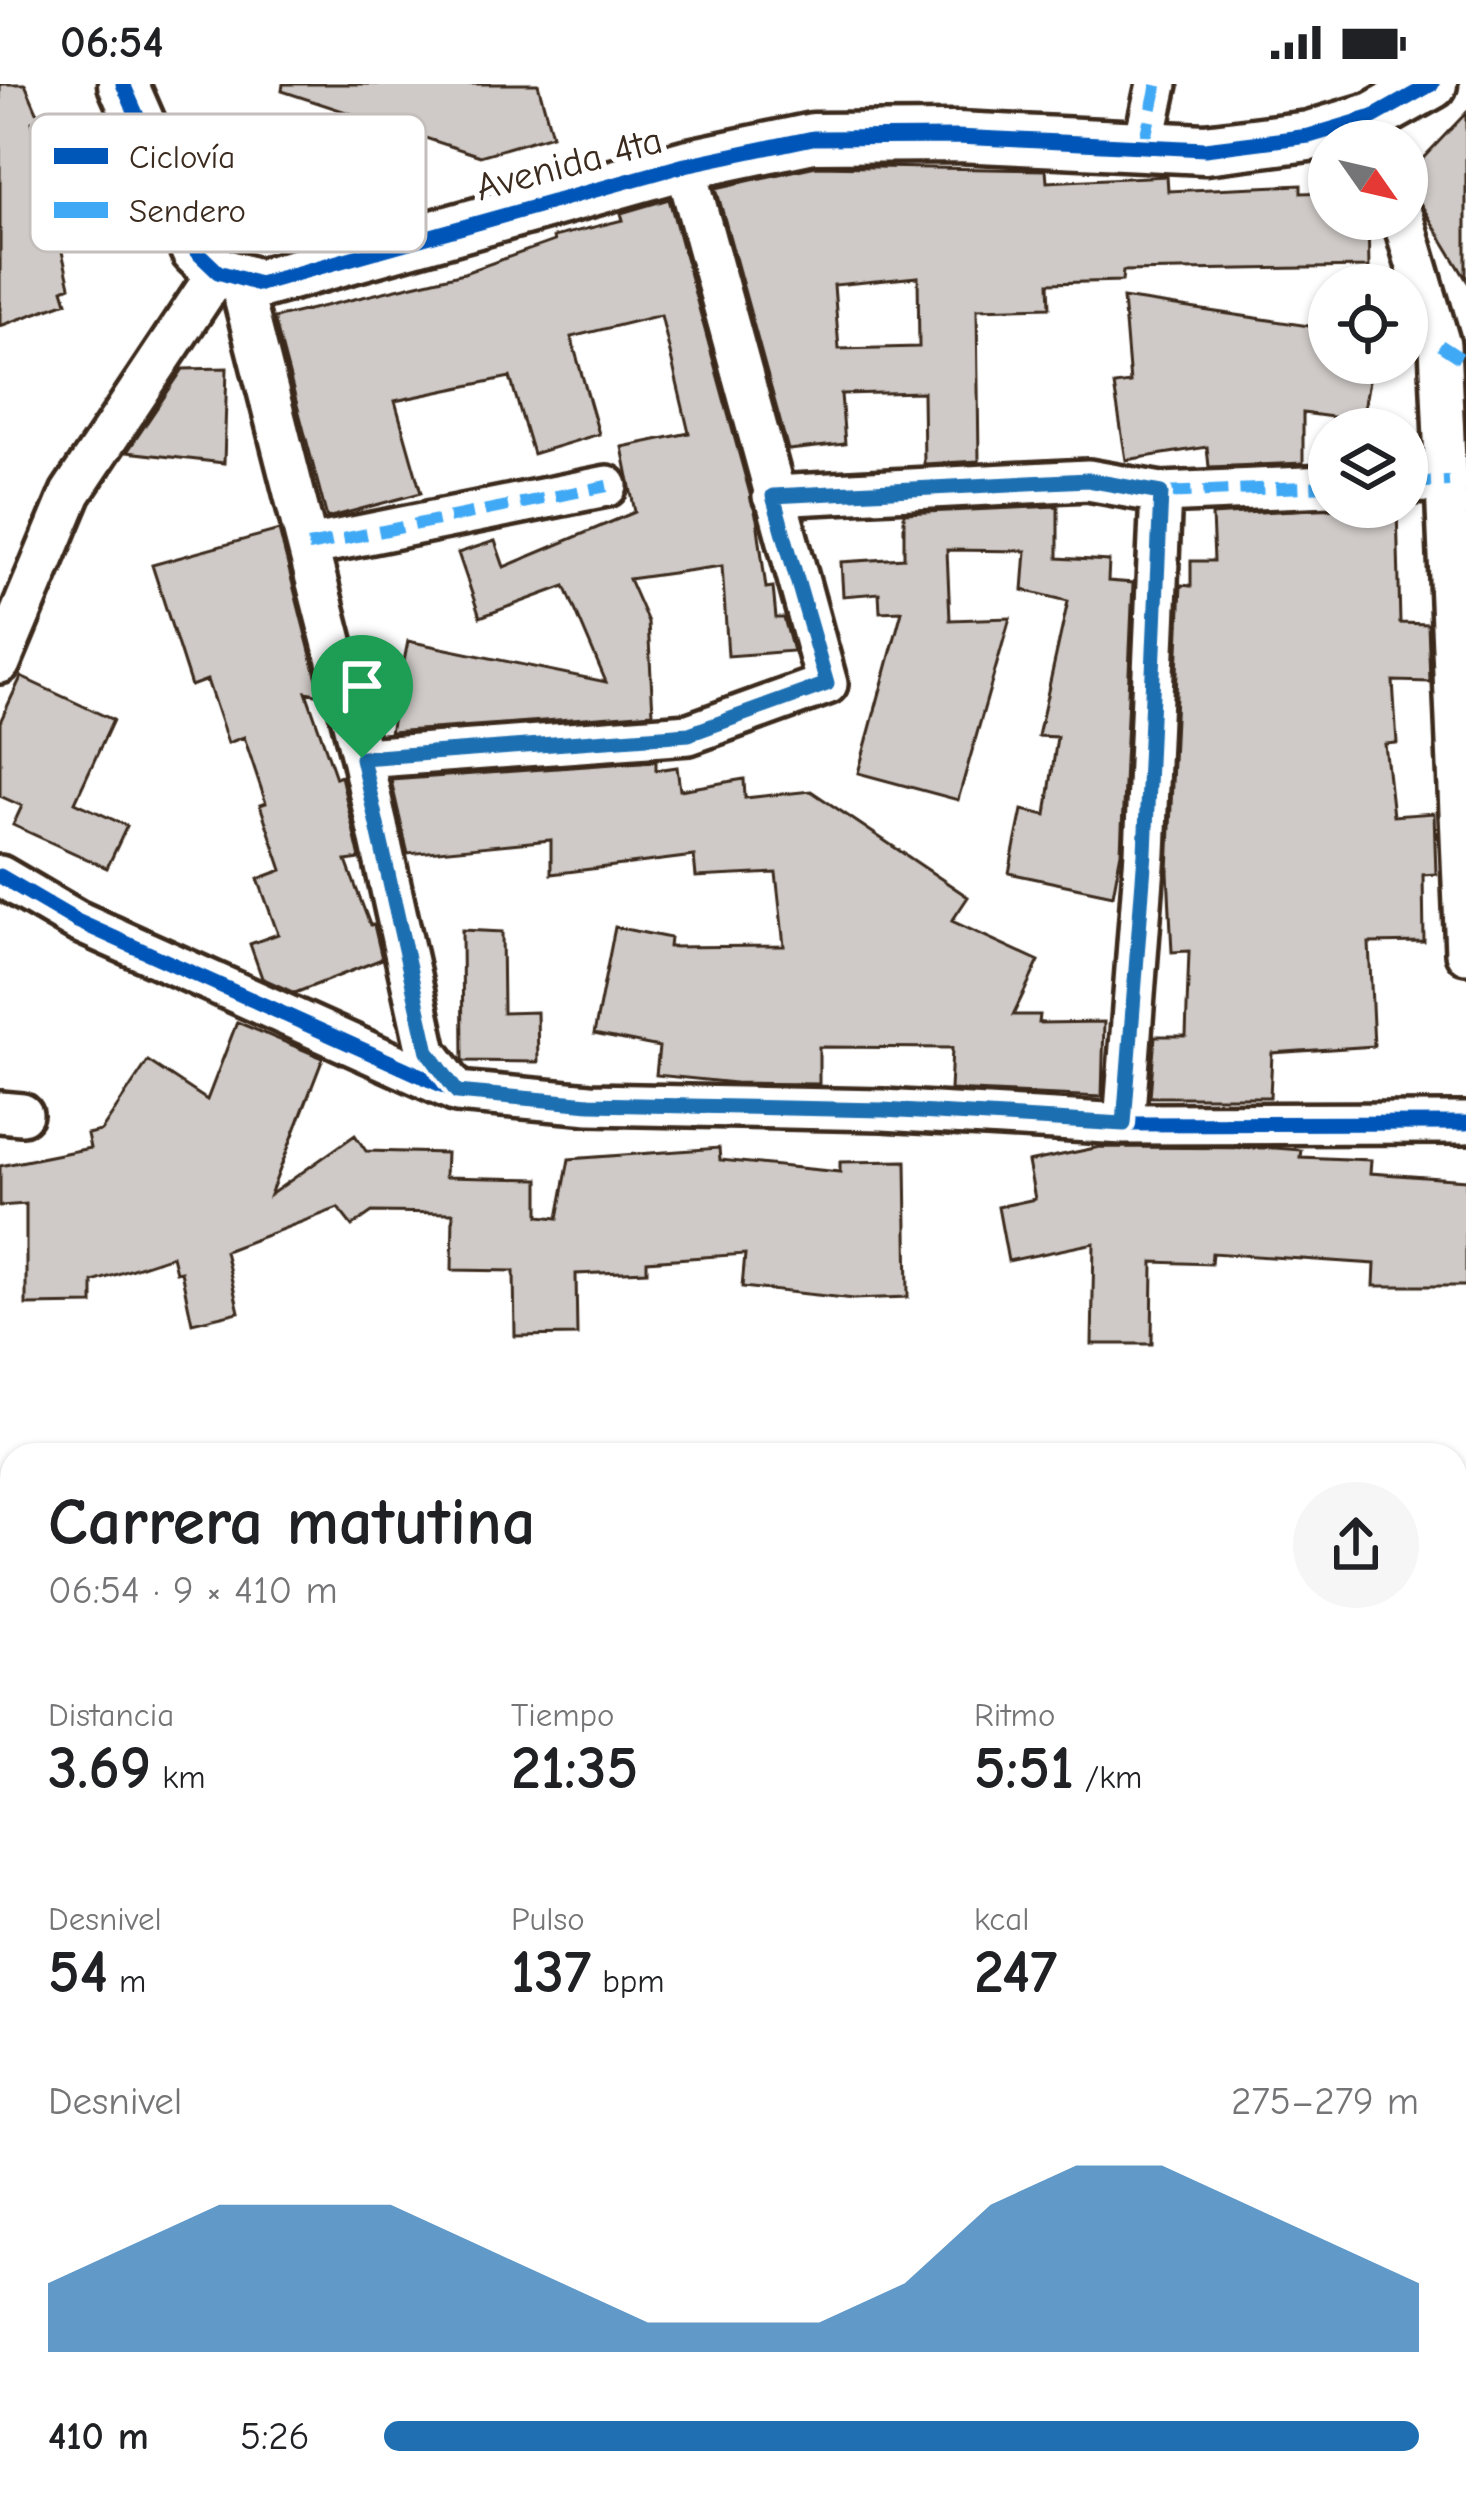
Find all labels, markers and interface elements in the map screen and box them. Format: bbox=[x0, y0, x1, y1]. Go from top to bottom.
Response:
text: 06:54 bbox=[60, 16, 164, 68]
legend bbox=[30, 114, 426, 252]
street label: Avenida 4ta bbox=[471, 118, 667, 210]
north arrow bbox=[1308, 120, 1428, 240]
map controls bbox=[1308, 120, 1428, 528]
text: Ciclovía bbox=[129, 138, 235, 176]
text: Sendero bbox=[129, 192, 246, 230]
button: locate bbox=[1308, 264, 1428, 384]
button: layers bbox=[1308, 408, 1428, 528]
pin bbox=[311, 635, 413, 758]
icon: arrive bbox=[329, 653, 395, 719]
button: share bbox=[1293, 1482, 1419, 1608]
text: Carrera matutina bbox=[48, 1485, 535, 1561]
text: 06:54 · 9 × 410 m bbox=[48, 1568, 338, 1613]
text: Distancia bbox=[48, 1696, 174, 1734]
text: Tiempo bbox=[511, 1696, 615, 1734]
text: Ritmo bbox=[974, 1696, 1055, 1734]
text: 3.69 bbox=[48, 1734, 151, 1803]
text: 21:35 bbox=[511, 1734, 638, 1803]
text: 5:51 bbox=[974, 1734, 1074, 1803]
text: km bbox=[151, 1758, 206, 1796]
text: /km bbox=[1074, 1758, 1142, 1796]
text: Desnivel bbox=[48, 1900, 162, 1938]
text: Pulso bbox=[511, 1900, 585, 1938]
text: kcal bbox=[974, 1900, 1029, 1938]
text: 54 bbox=[48, 1938, 108, 2007]
text: 137 bbox=[511, 1938, 591, 2007]
text: 247 bbox=[974, 1938, 1057, 2007]
text: m bbox=[108, 1962, 146, 2000]
text: bpm bbox=[591, 1962, 665, 2000]
text: Desnivel bbox=[48, 2079, 182, 2124]
text: 275–279 m bbox=[1231, 2079, 1419, 2124]
text: 410 m bbox=[48, 2414, 149, 2459]
text: 5:26 bbox=[240, 2414, 310, 2459]

